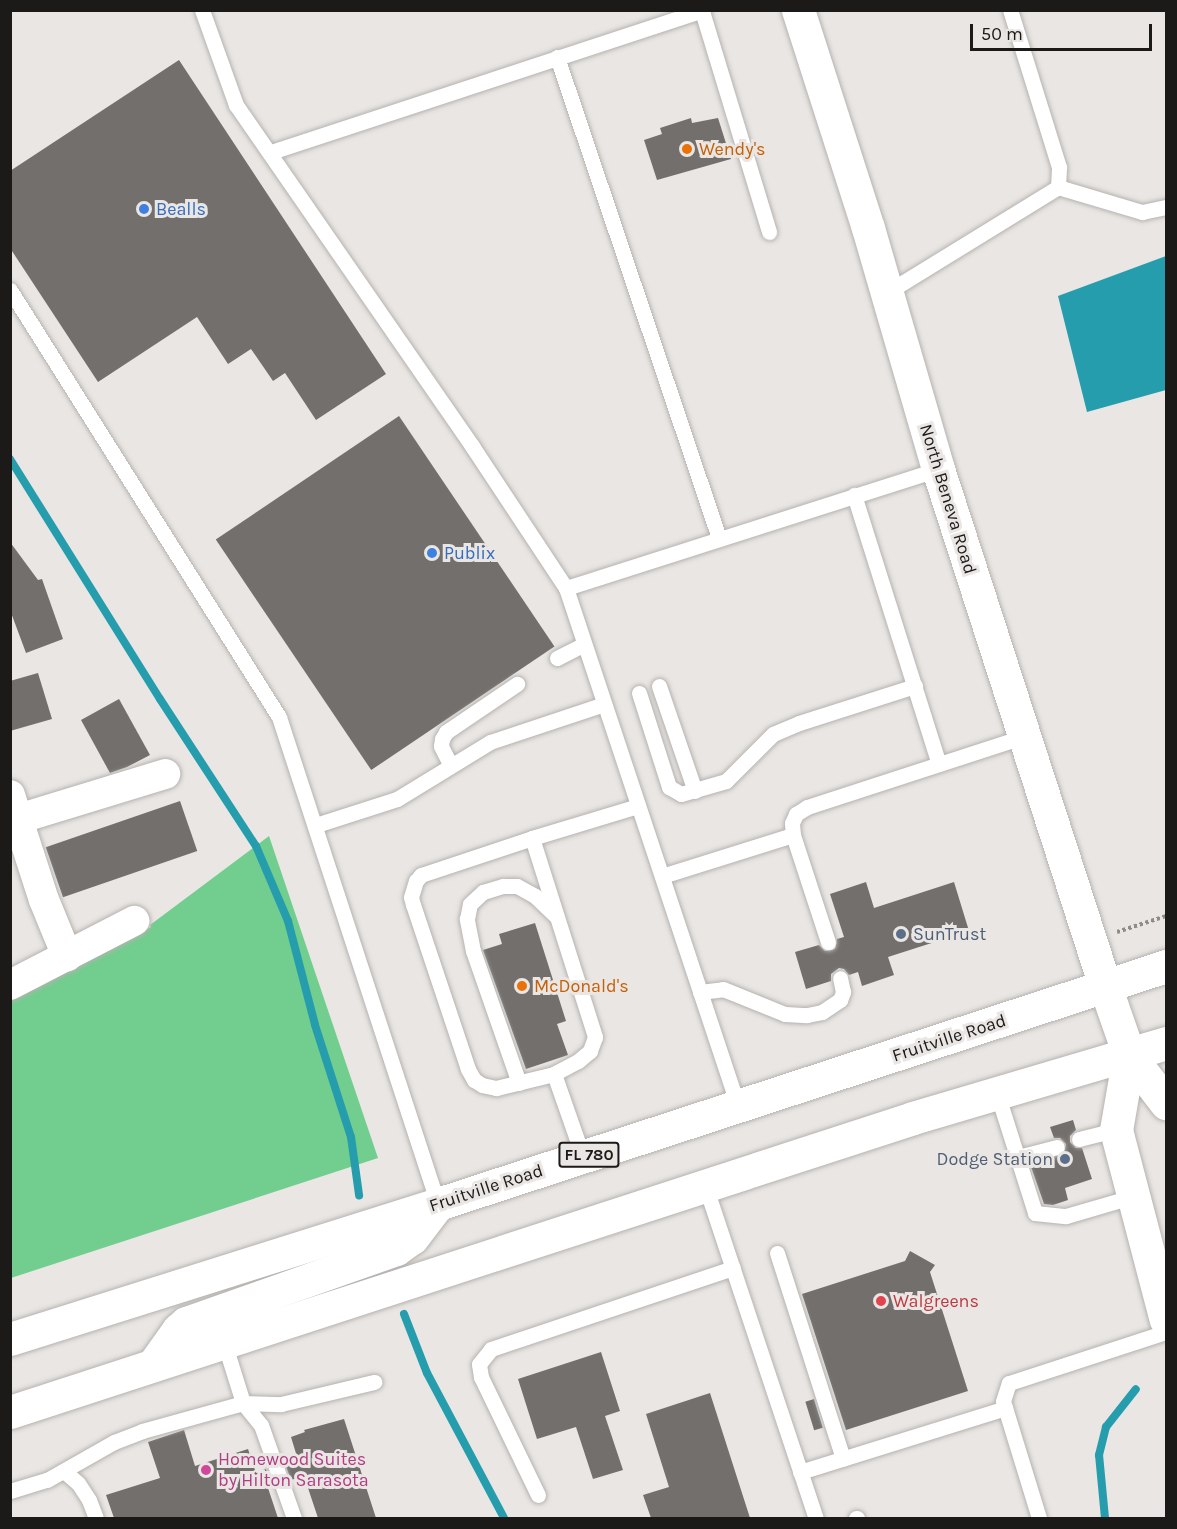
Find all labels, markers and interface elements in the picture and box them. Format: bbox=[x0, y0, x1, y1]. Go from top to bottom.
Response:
scale bar bbox=[973, 12, 1154, 50]
text: 50 m bbox=[981, 23, 1023, 45]
place label: Wendy's bbox=[699, 138, 766, 160]
marker: Wendy's bbox=[680, 142, 694, 156]
place label: Bealls bbox=[156, 198, 206, 220]
marker: Bealls bbox=[137, 202, 151, 216]
street label: North Beneva Road bbox=[915, 421, 981, 577]
place label: Publix bbox=[444, 542, 495, 564]
marker: Publix bbox=[425, 546, 439, 560]
place label: SunTrust bbox=[913, 923, 986, 945]
marker: SunTrust bbox=[894, 927, 908, 941]
place label: McDonald's bbox=[534, 975, 629, 997]
marker: McDonald's bbox=[515, 979, 529, 993]
street label: Fruitville Road bbox=[889, 1009, 1009, 1067]
road number: FL 780 bbox=[558, 1142, 620, 1168]
place label: Dodge Station bbox=[937, 1148, 1053, 1170]
marker: Dodge Station bbox=[1058, 1152, 1072, 1166]
street label: Fruitville Road bbox=[426, 1159, 546, 1217]
place label: Walgreens bbox=[893, 1290, 979, 1312]
marker: Walgreens bbox=[874, 1294, 888, 1308]
place label: Homewood Suites by Hilton Sarasota bbox=[218, 1449, 369, 1492]
marker: Homewood Suites by Hilton Sarasota bbox=[199, 1463, 213, 1477]

